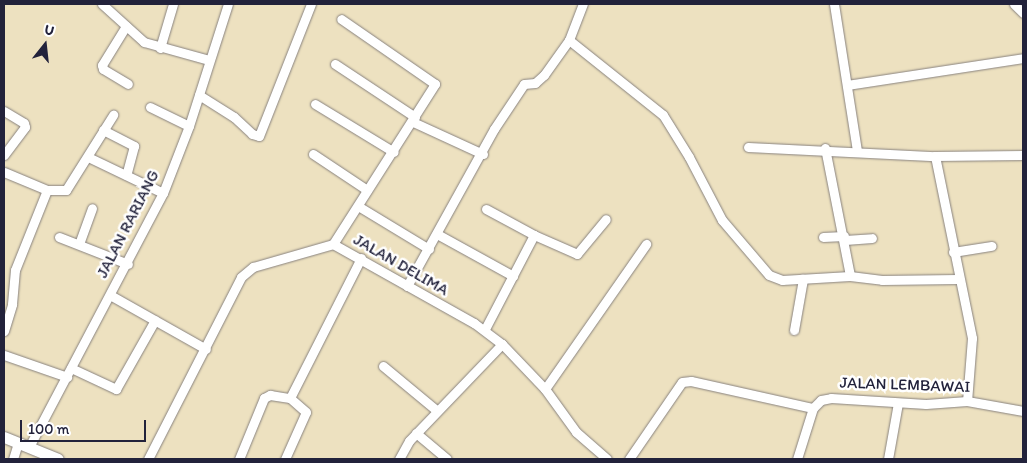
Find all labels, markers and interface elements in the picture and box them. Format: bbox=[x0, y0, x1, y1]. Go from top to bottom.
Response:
north arrow bbox=[20, 20, 70, 70]
text: U bbox=[42, 21, 56, 40]
street label: JALAN RARIANG bbox=[93, 168, 163, 280]
street label: JALAN DELIMA bbox=[351, 230, 451, 300]
street label: JALAN LEMBAWAI bbox=[839, 373, 971, 397]
scale bar bbox=[22, 410, 149, 442]
text: 100 m bbox=[28, 420, 69, 438]

